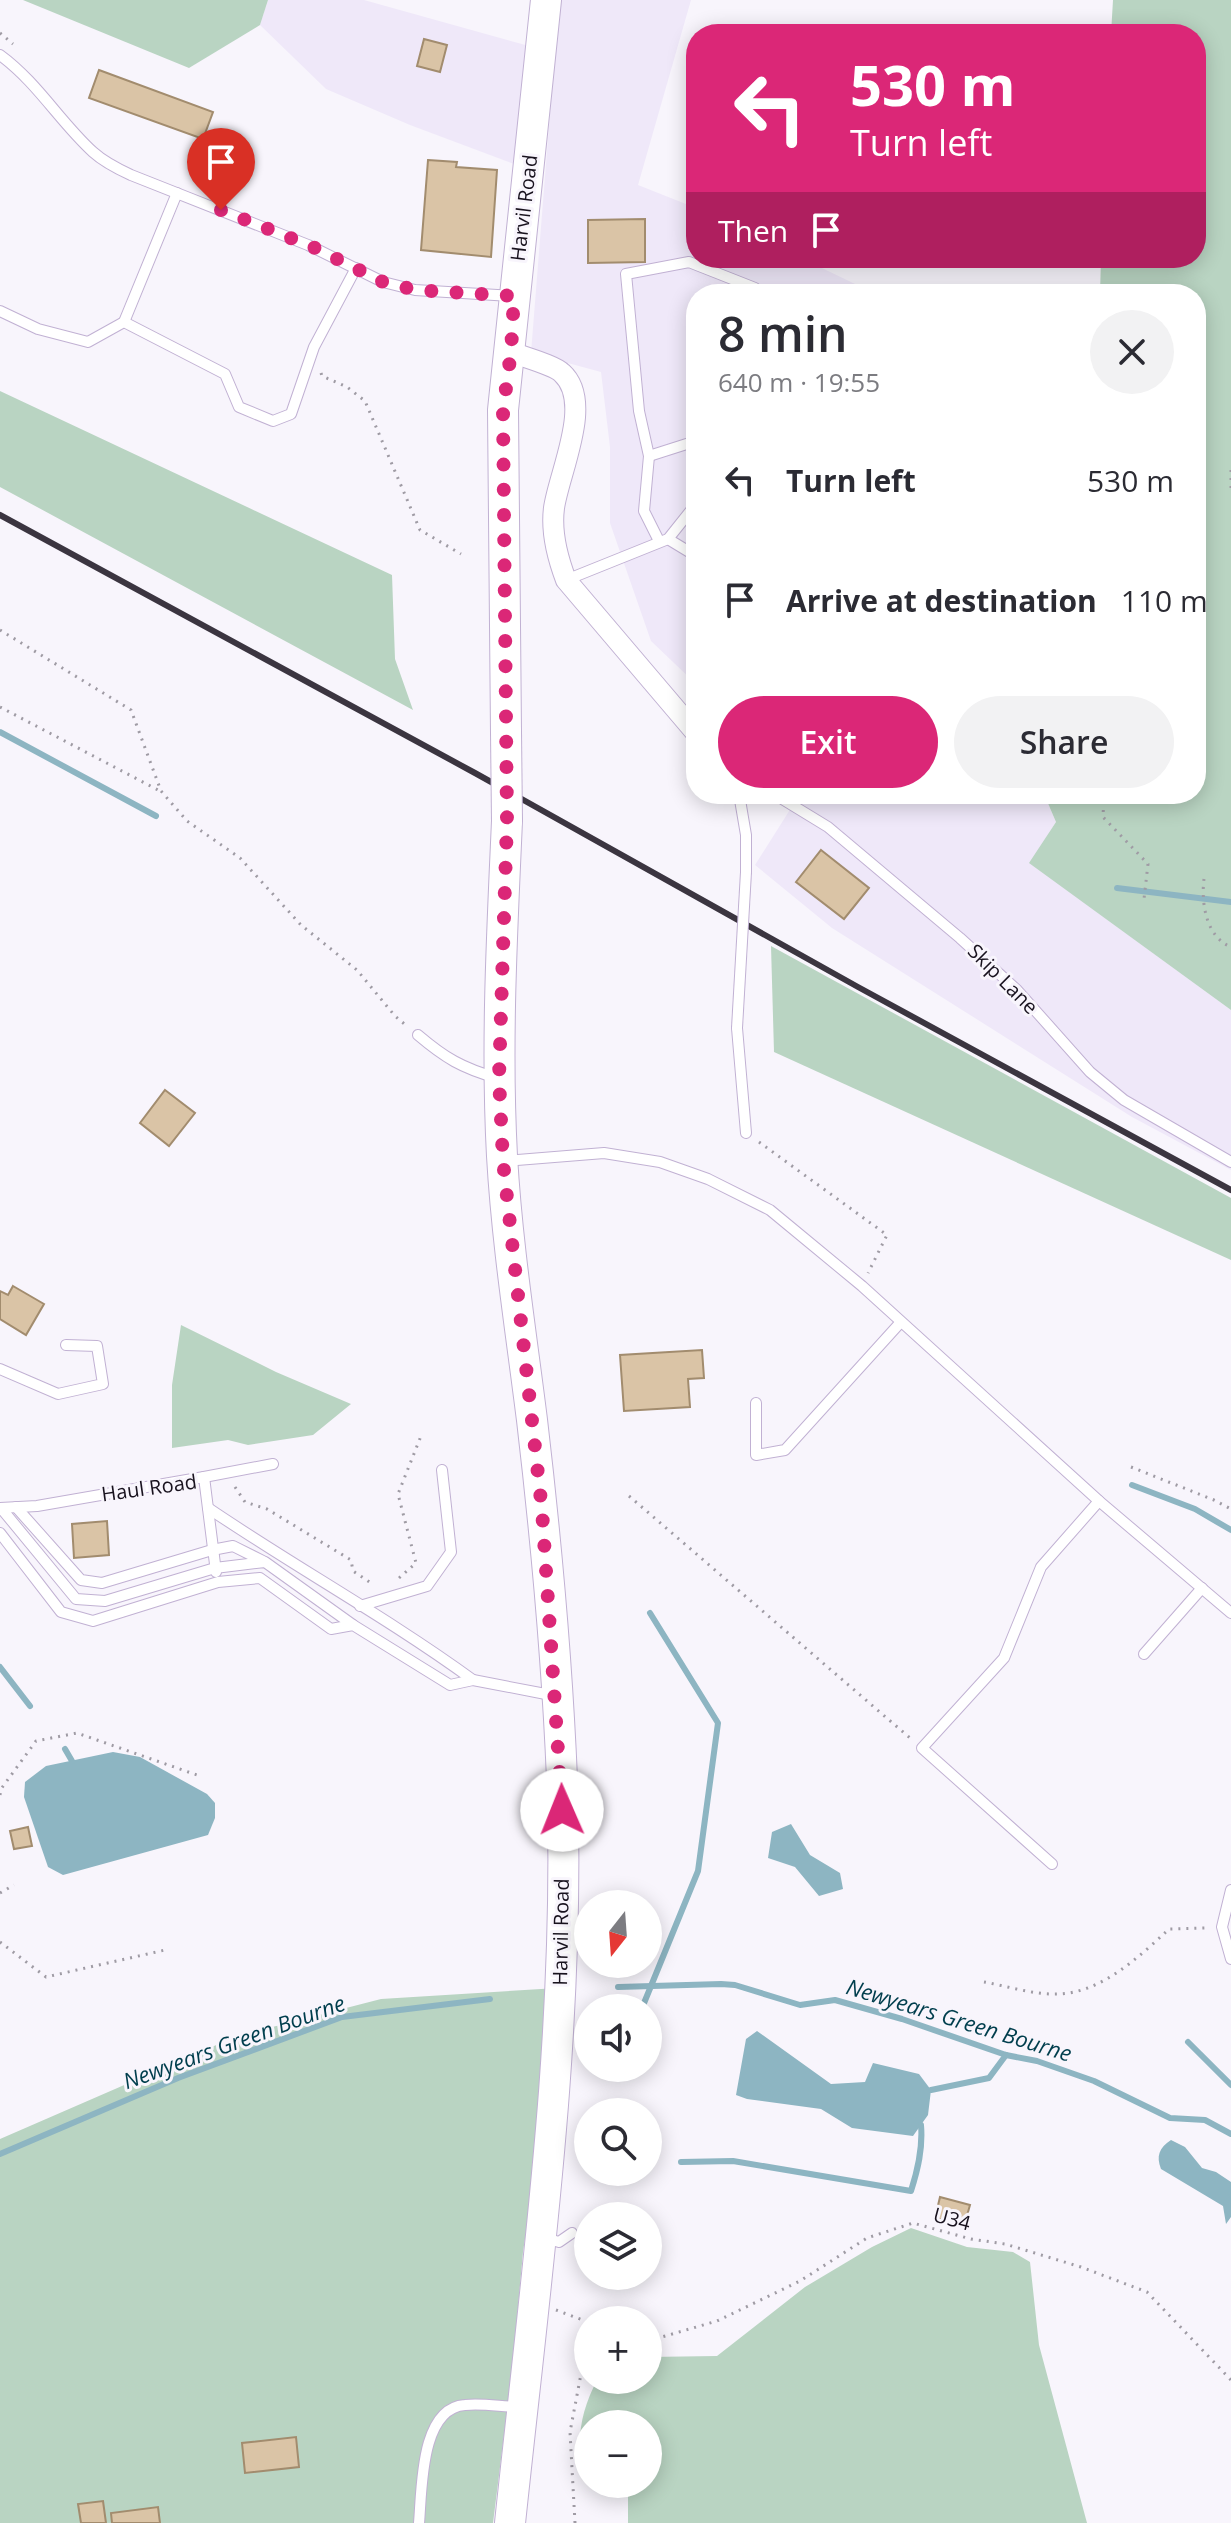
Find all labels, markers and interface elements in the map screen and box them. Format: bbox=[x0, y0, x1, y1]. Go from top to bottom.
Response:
text: 530 m bbox=[850, 46, 1016, 122]
icon: left bbox=[718, 56, 822, 160]
text: Turn left bbox=[850, 118, 992, 167]
pin bbox=[187, 128, 255, 210]
icon: arrive bbox=[199, 140, 243, 184]
street label: Harvil Road bbox=[504, 153, 543, 263]
icon: arrive bbox=[804, 208, 848, 252]
text: Then bbox=[718, 210, 788, 251]
text: 8 min bbox=[718, 301, 848, 366]
button: close bbox=[1090, 310, 1174, 394]
text: 640 m · 19:55 bbox=[718, 364, 880, 400]
icon: left bbox=[718, 458, 762, 502]
text: Turn left bbox=[786, 460, 916, 501]
text: 530 m bbox=[1087, 460, 1174, 501]
icon: arrive bbox=[718, 578, 762, 622]
text: Arrive at destination bbox=[786, 580, 1097, 621]
text: 110 m bbox=[1121, 580, 1208, 621]
button: Exit bbox=[718, 696, 938, 788]
button: Share bbox=[954, 696, 1174, 788]
street label: Skip Lane bbox=[962, 938, 1044, 1020]
street label: Haul Road bbox=[99, 1467, 198, 1508]
position arrow bbox=[520, 1768, 604, 1852]
street label: Harvil Road bbox=[546, 1878, 575, 1986]
north arrow bbox=[574, 1890, 662, 1978]
map controls bbox=[574, 1890, 662, 2498]
water label: Newyears Green Bourne bbox=[843, 1970, 1076, 2068]
water label: Newyears Green Bourne bbox=[119, 1987, 349, 2095]
button: sound bbox=[574, 1994, 662, 2082]
button: search bbox=[574, 2098, 662, 2186]
street label: U34 bbox=[931, 2201, 974, 2237]
button: layers bbox=[574, 2202, 662, 2290]
button: + bbox=[574, 2306, 662, 2394]
button: − bbox=[574, 2410, 662, 2498]

